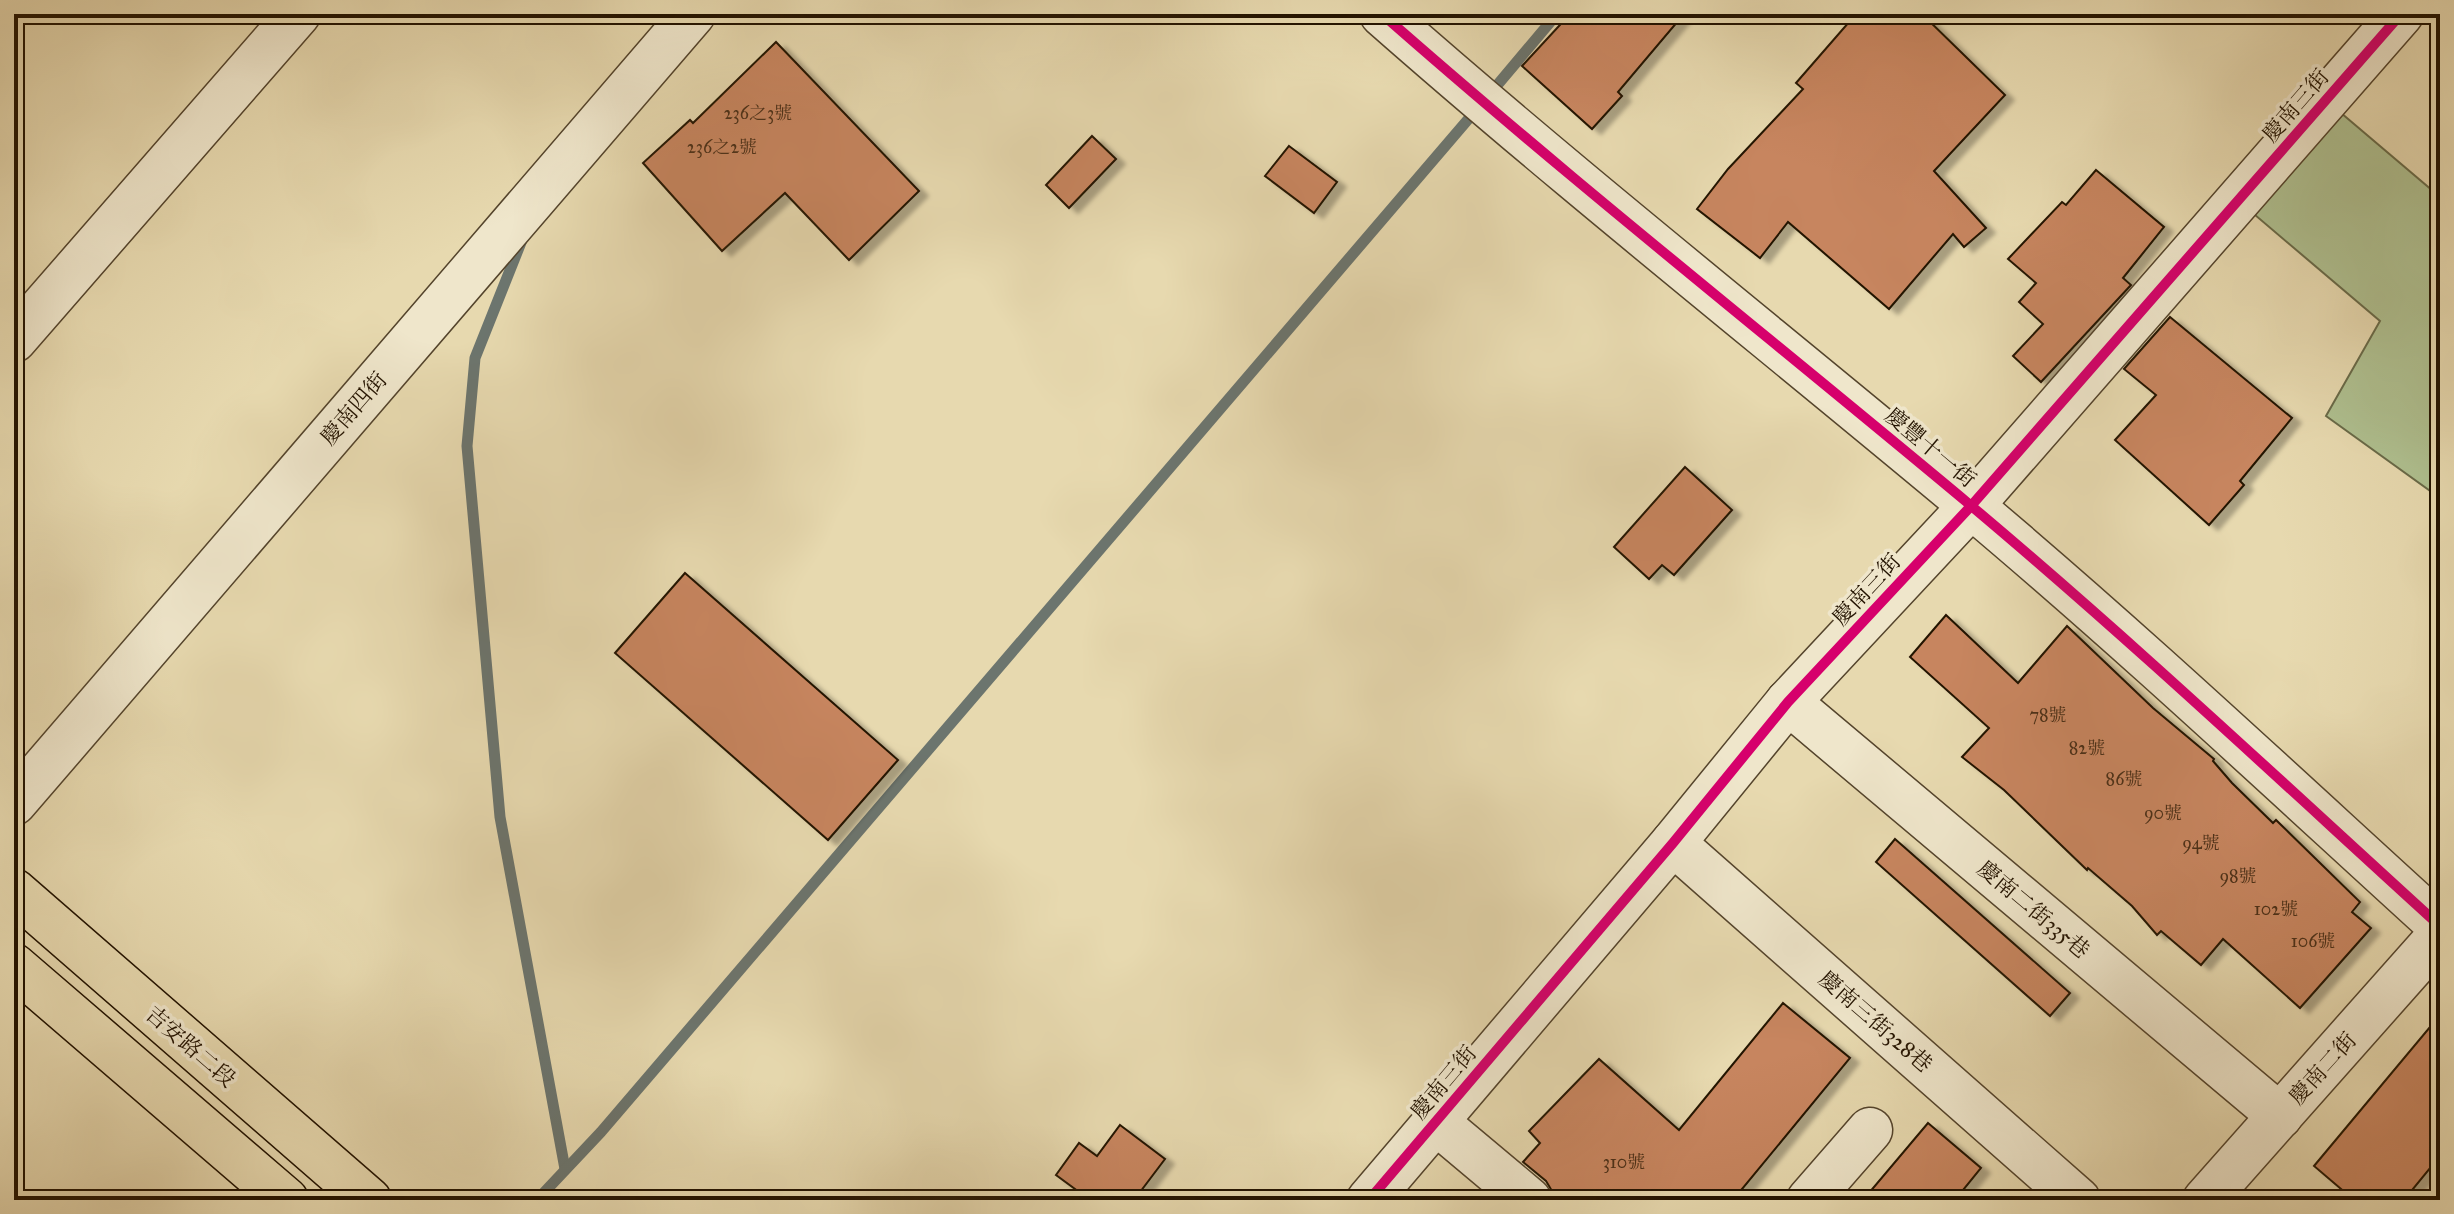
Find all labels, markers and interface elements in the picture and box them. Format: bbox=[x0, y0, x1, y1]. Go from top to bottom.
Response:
street label: 慶南三街 bbox=[2256, 63, 2334, 147]
house number: 236之3號 bbox=[724, 102, 792, 124]
house number: 236之2號 bbox=[687, 136, 757, 158]
street label: 慶南四街 bbox=[314, 366, 392, 450]
street label: 慶豐十一街 bbox=[1880, 402, 1981, 493]
street label: 慶南三街 bbox=[1826, 548, 1906, 631]
house number: 78號 bbox=[2029, 704, 2067, 726]
house number: 82號 bbox=[2069, 737, 2105, 759]
house number: 86號 bbox=[2106, 768, 2142, 790]
house number: 90號 bbox=[2144, 802, 2182, 824]
house number: 94號 bbox=[2182, 832, 2220, 854]
street label: 慶南二街335巷 bbox=[1972, 855, 2095, 964]
house number: 98號 bbox=[2219, 865, 2257, 887]
house number: 102號 bbox=[2254, 898, 2298, 920]
house number: 106號 bbox=[2291, 930, 2335, 952]
street label: 慶南三街328巷 bbox=[1813, 965, 1938, 1078]
street label: 吉安路二段 bbox=[140, 1000, 241, 1093]
street label: 慶南二街 bbox=[2283, 1027, 2362, 1110]
street label: 慶南三街 bbox=[1405, 1040, 1482, 1125]
house number: 310號 bbox=[1603, 1151, 1645, 1173]

